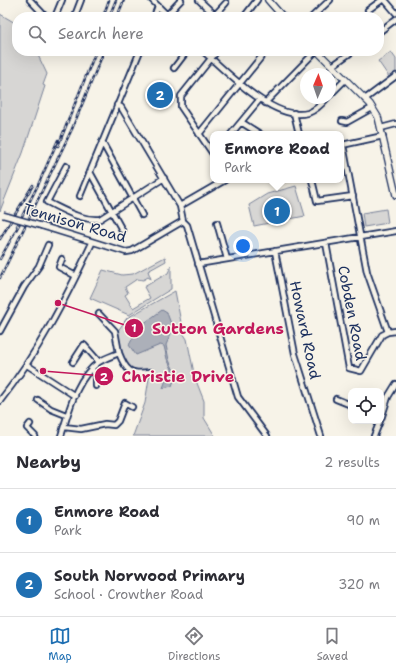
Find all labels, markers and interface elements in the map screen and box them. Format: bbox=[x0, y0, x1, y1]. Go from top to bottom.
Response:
search box bbox=[12, 12, 384, 56]
icon: search bbox=[26, 23, 48, 45]
text: Search here bbox=[58, 24, 144, 44]
north arrow bbox=[300, 68, 336, 104]
pin: 2 bbox=[147, 80, 173, 110]
popup bbox=[210, 131, 344, 183]
text: Enmore Road bbox=[224, 139, 330, 159]
text: Park bbox=[224, 159, 252, 176]
pin: 1 bbox=[264, 196, 290, 226]
street label: Tennison Road bbox=[21, 199, 129, 247]
your location bbox=[233, 236, 253, 256]
street label: Cobden Road bbox=[333, 264, 371, 363]
street label: Howard Road bbox=[285, 279, 325, 382]
callout: Sutton Gardens bbox=[124, 314, 292, 342]
text: Sutton Gardens bbox=[152, 318, 284, 339]
text: 1 bbox=[131, 320, 137, 336]
callout: Christie Drive bbox=[94, 362, 242, 390]
text: Christie Drive bbox=[122, 366, 235, 387]
text: 2 bbox=[100, 369, 109, 385]
map controls bbox=[348, 388, 384, 424]
button: locate bbox=[348, 388, 384, 424]
text: Nearby bbox=[16, 451, 81, 473]
text: 2 results bbox=[324, 454, 380, 471]
text: Enmore Road bbox=[54, 502, 160, 522]
text: 1 bbox=[26, 512, 32, 529]
text: 90 m bbox=[346, 512, 380, 529]
text: Park bbox=[54, 522, 82, 539]
text: South Norwood Primary bbox=[54, 566, 245, 586]
text: 2 bbox=[24, 576, 34, 593]
text: 320 m bbox=[338, 576, 380, 593]
text: School · Crowther Road bbox=[54, 586, 203, 603]
tab: Map bbox=[48, 625, 72, 664]
tab: Directions bbox=[168, 625, 220, 664]
tab: Saved bbox=[317, 625, 348, 664]

